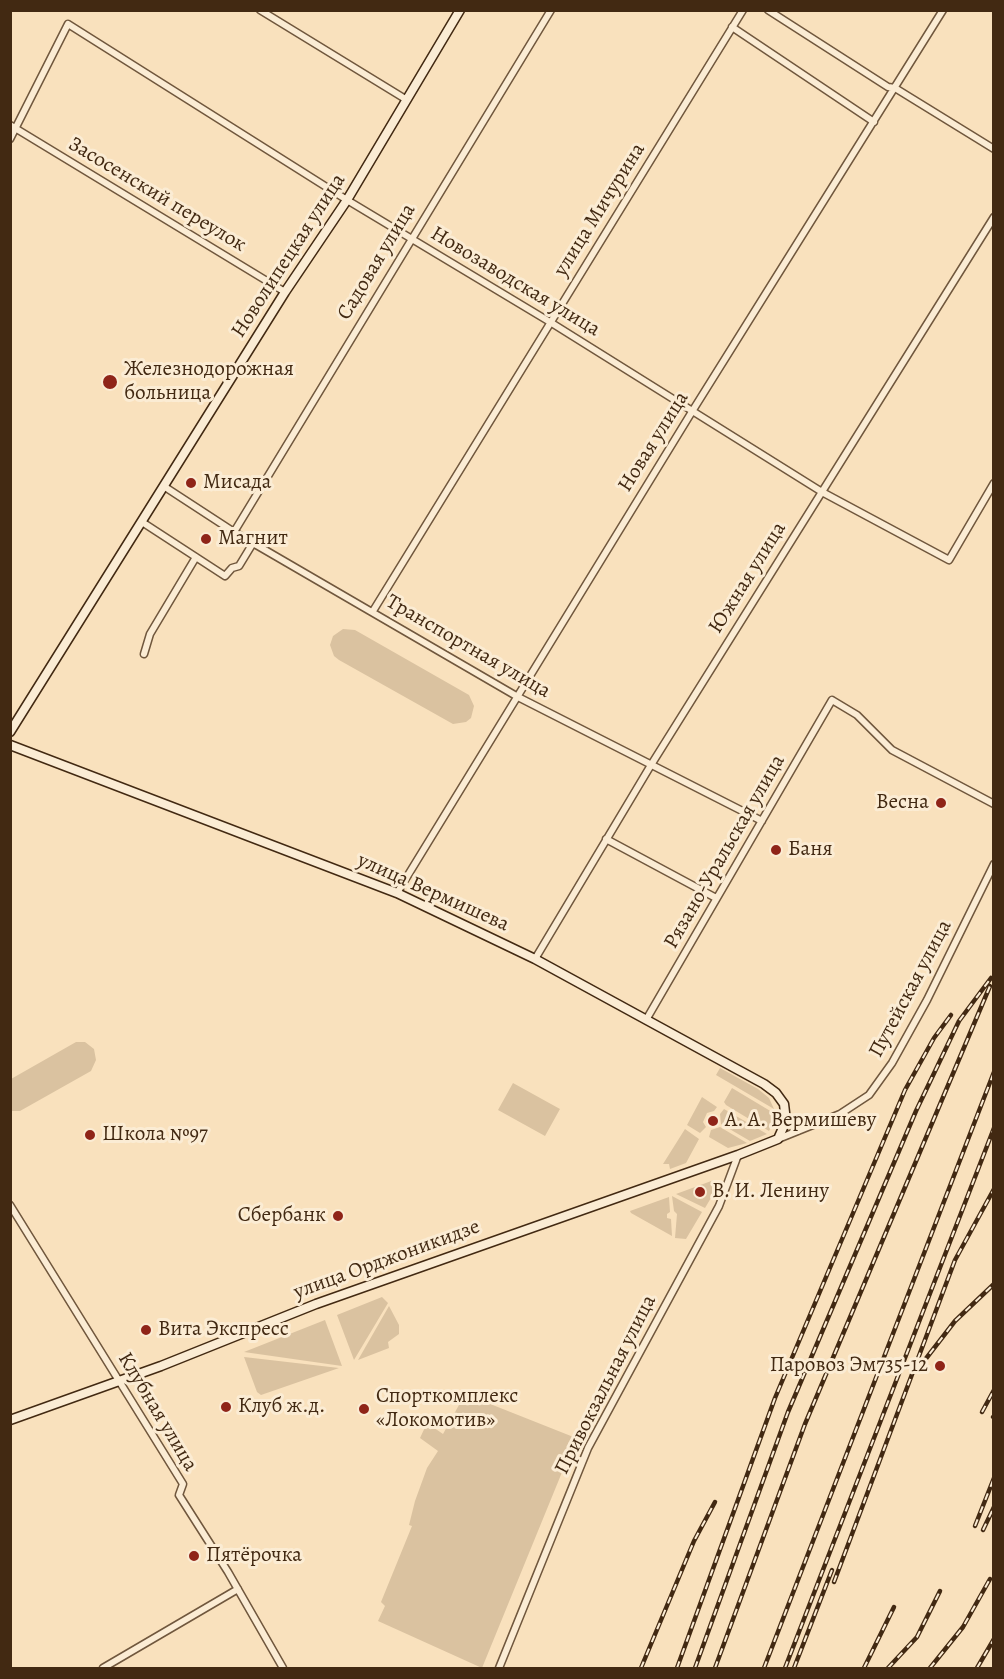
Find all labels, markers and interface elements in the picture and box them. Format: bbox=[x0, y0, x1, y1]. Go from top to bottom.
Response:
street label: Засосенский переулок bbox=[63, 132, 251, 258]
street label: улица Мичурина bbox=[549, 139, 651, 281]
street label: Новолипецкая улица bbox=[227, 169, 351, 343]
street label: Садовая улица bbox=[332, 199, 422, 325]
street label: Новозаводская улица bbox=[426, 221, 604, 343]
place label: Железнодорожная больница bbox=[124, 357, 294, 407]
marker: Железнодорожная больница bbox=[101, 373, 119, 391]
street label: Новая улица bbox=[613, 387, 695, 497]
place label: Мисада bbox=[203, 470, 271, 496]
marker: Мисада bbox=[184, 476, 198, 490]
street label: Южная улица bbox=[704, 518, 792, 638]
place label: Магнит bbox=[218, 526, 288, 552]
marker: Магнит bbox=[199, 532, 213, 546]
street label: Транспортная улица bbox=[381, 590, 555, 704]
street label: Рязано-Уральская улица bbox=[659, 750, 791, 954]
place label: Весна bbox=[876, 790, 929, 816]
marker: Весна bbox=[934, 796, 948, 810]
place label: Баня bbox=[788, 837, 833, 863]
marker: Баня bbox=[769, 843, 783, 857]
street label: улица Вермишева bbox=[353, 848, 513, 938]
street label: Путейская улица bbox=[864, 916, 958, 1062]
place label: А. А. Вермишеву bbox=[725, 1108, 876, 1134]
marker: А. А. Вермишеву bbox=[706, 1114, 720, 1128]
place label: Школа №97 bbox=[102, 1122, 208, 1148]
marker: Школа №97 bbox=[83, 1128, 97, 1142]
place label: В. И. Ленину bbox=[712, 1179, 829, 1205]
marker: В. И. Ленину bbox=[693, 1185, 707, 1199]
place label: Сбербанк bbox=[238, 1203, 326, 1229]
marker: Сбербанк bbox=[331, 1209, 345, 1223]
street label: улица Орджоникидзе bbox=[290, 1215, 484, 1305]
street label: Привокзальная улица bbox=[550, 1291, 662, 1479]
place label: Вита Экспресс bbox=[158, 1317, 289, 1343]
marker: Вита Экспресс bbox=[139, 1323, 153, 1337]
street label: Клубная улица bbox=[112, 1348, 202, 1476]
place label: Паровоз Эм735-12 bbox=[770, 1353, 928, 1379]
marker: Паровоз Эм735-12 bbox=[933, 1359, 947, 1373]
place label: Спорткомплекс «Локомотив» bbox=[376, 1384, 518, 1434]
place label: Клуб ж.д. bbox=[238, 1394, 325, 1420]
marker: Клуб ж.д. bbox=[219, 1400, 233, 1414]
marker: Спорткомплекс «Локомотив» bbox=[357, 1402, 371, 1416]
place label: Пятёрочка bbox=[206, 1543, 302, 1569]
marker: Пятёрочка bbox=[187, 1549, 201, 1563]

